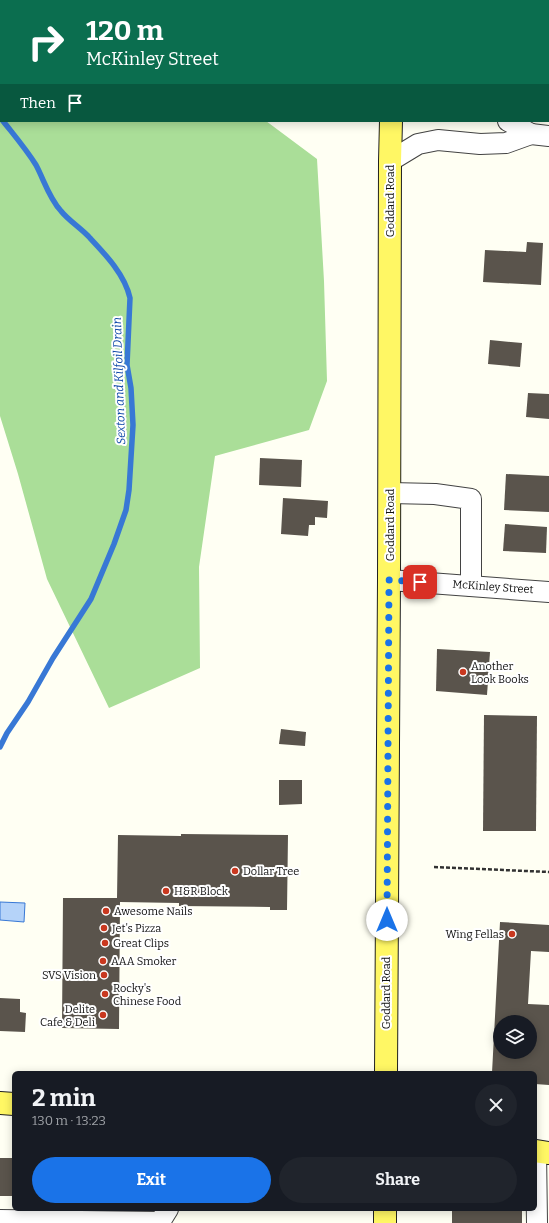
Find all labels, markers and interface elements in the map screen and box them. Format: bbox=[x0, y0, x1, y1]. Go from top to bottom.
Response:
text: 120 m bbox=[86, 14, 163, 47]
icon: right bbox=[20, 16, 72, 68]
text: McKinley Street bbox=[86, 48, 219, 70]
icon: arrive bbox=[64, 92, 86, 114]
text: Then bbox=[20, 94, 56, 112]
street label: Goddard Road bbox=[384, 164, 397, 237]
water label: Sexton and Kilfoil Drain bbox=[110, 317, 128, 445]
street label: Goddard Road bbox=[384, 488, 397, 561]
pin bbox=[403, 565, 437, 599]
icon: arrive bbox=[409, 571, 431, 593]
street label: McKinley Street bbox=[452, 578, 534, 596]
place label: Another Look Books bbox=[471, 660, 529, 686]
marker: Another Look Books bbox=[458, 667, 468, 677]
place label: Dollar Tree bbox=[243, 865, 299, 878]
marker: Dollar Tree bbox=[230, 866, 240, 876]
place label: H&R Block bbox=[174, 885, 229, 898]
marker: H&R Block bbox=[161, 886, 171, 896]
position arrow bbox=[366, 899, 408, 941]
place label: Awesome Nails bbox=[114, 905, 192, 918]
marker: Awesome Nails bbox=[101, 906, 111, 916]
place label: Jet's Pizza bbox=[111, 922, 161, 935]
marker: Jet's Pizza bbox=[99, 923, 109, 933]
place label: Wing Fellas bbox=[445, 928, 504, 941]
marker: Wing Fellas bbox=[507, 929, 517, 939]
place label: Great Clips bbox=[113, 937, 169, 950]
marker: Great Clips bbox=[100, 938, 110, 948]
place label: AAA Smoker bbox=[111, 955, 177, 968]
marker: AAA Smoker bbox=[98, 956, 108, 966]
street label: Goddard Road bbox=[380, 956, 393, 1029]
place label: SVS Vision bbox=[42, 969, 96, 982]
marker: SVS Vision bbox=[99, 970, 109, 980]
place label: Rocky's Chinese Food bbox=[113, 982, 182, 1008]
marker: Rocky's Chinese Food bbox=[100, 989, 110, 999]
place label: Delite Cafe & Deli bbox=[40, 1003, 96, 1029]
marker: Delite Cafe & Deli bbox=[98, 1010, 108, 1020]
map controls bbox=[493, 1015, 537, 1059]
button: layers bbox=[493, 1015, 537, 1059]
text: 2 min bbox=[32, 1084, 96, 1112]
button: close bbox=[475, 1084, 517, 1126]
text: 130 m · 13:23 bbox=[32, 1113, 106, 1128]
button: Exit bbox=[32, 1157, 271, 1203]
button: Share bbox=[279, 1157, 517, 1203]

